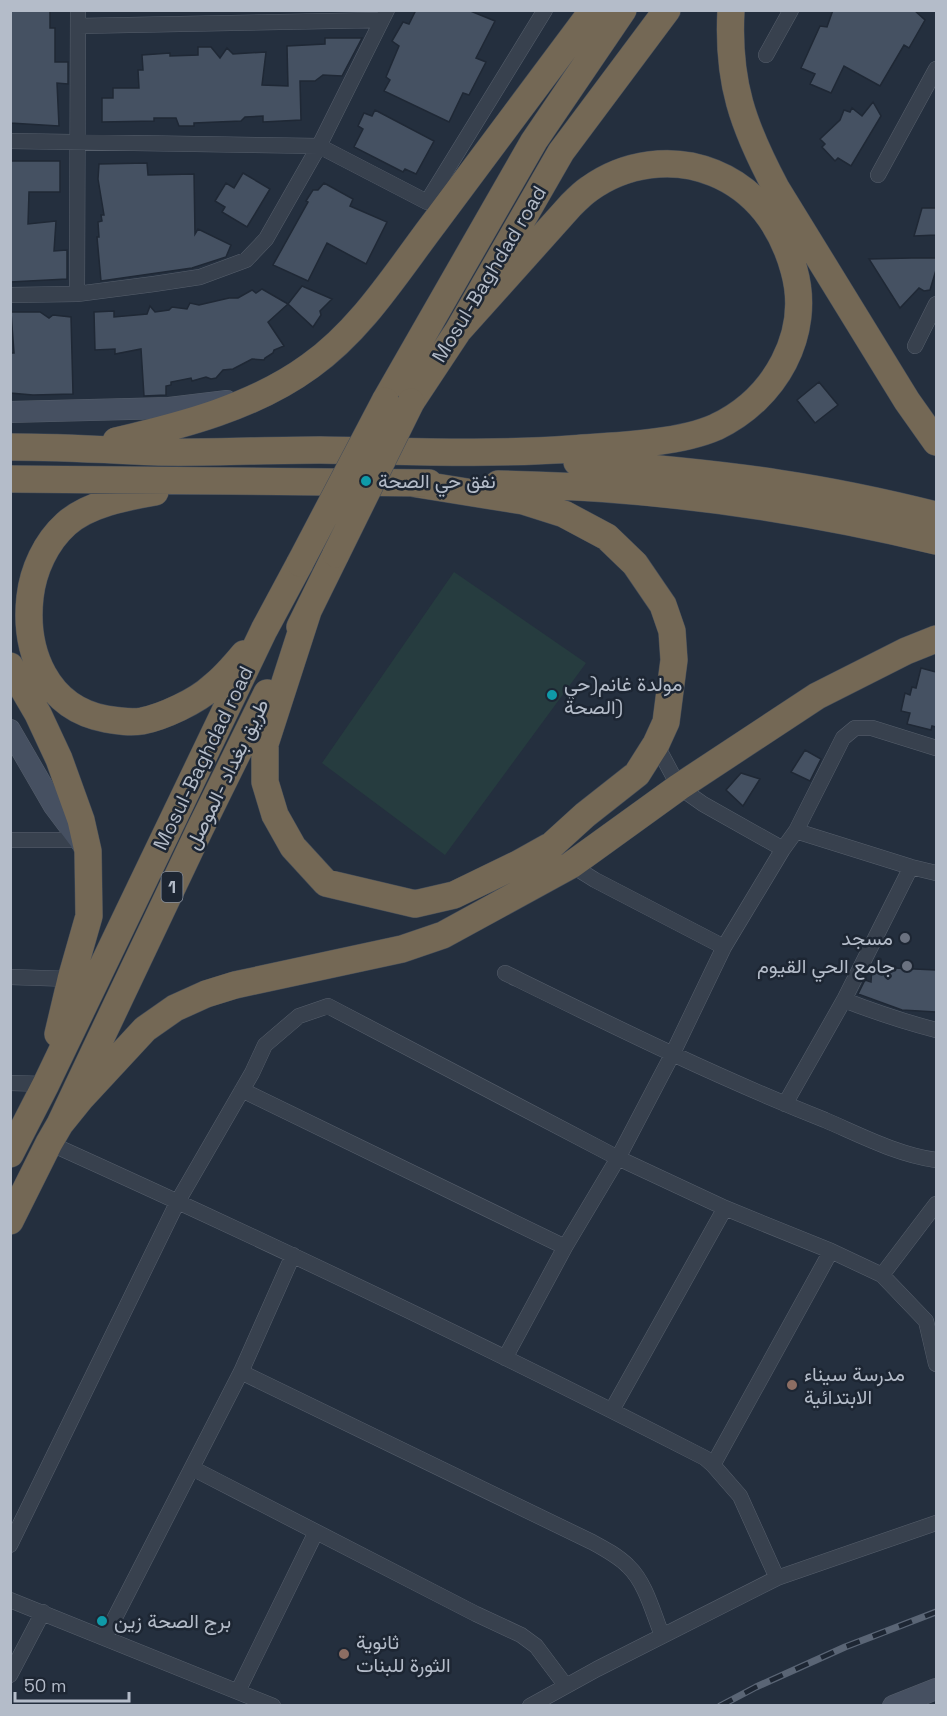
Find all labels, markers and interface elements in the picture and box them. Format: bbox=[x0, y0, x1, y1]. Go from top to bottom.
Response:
street label: Mosul-Baghdad road bbox=[426, 181, 552, 367]
place label: نفق حي الصحة bbox=[378, 468, 496, 498]
marker: نفق حي الصحة bbox=[359, 474, 373, 488]
street label: Mosul-Baghdad road bbox=[147, 662, 259, 854]
place label: مولدة غانم(حي الصحة) bbox=[564, 671, 682, 720]
marker: مولدة غانم(حي الصحة) bbox=[545, 688, 559, 702]
street label: طريق بغداد -الموصل bbox=[179, 694, 275, 854]
road number: 1 bbox=[162, 872, 182, 902]
place label: مسجد bbox=[841, 925, 893, 951]
marker: مسجد bbox=[898, 931, 912, 945]
place label: جامع الحي القيوم bbox=[757, 953, 895, 983]
marker: جامع الحي القيوم bbox=[900, 959, 914, 973]
place label: مدرسة سيناء الابتدائية bbox=[804, 1361, 905, 1410]
marker: مدرسة سيناء الابتدائية bbox=[785, 1378, 799, 1392]
place label: برج الصحة زين bbox=[114, 1608, 231, 1635]
marker: برج الصحة زين bbox=[95, 1614, 109, 1628]
place label: ثانوية الثورة للبنات bbox=[356, 1629, 451, 1678]
marker: ثانوية الثورة للبنات bbox=[337, 1647, 351, 1661]
scale bar bbox=[15, 1665, 129, 1703]
text: 50 m bbox=[24, 1674, 66, 1697]

